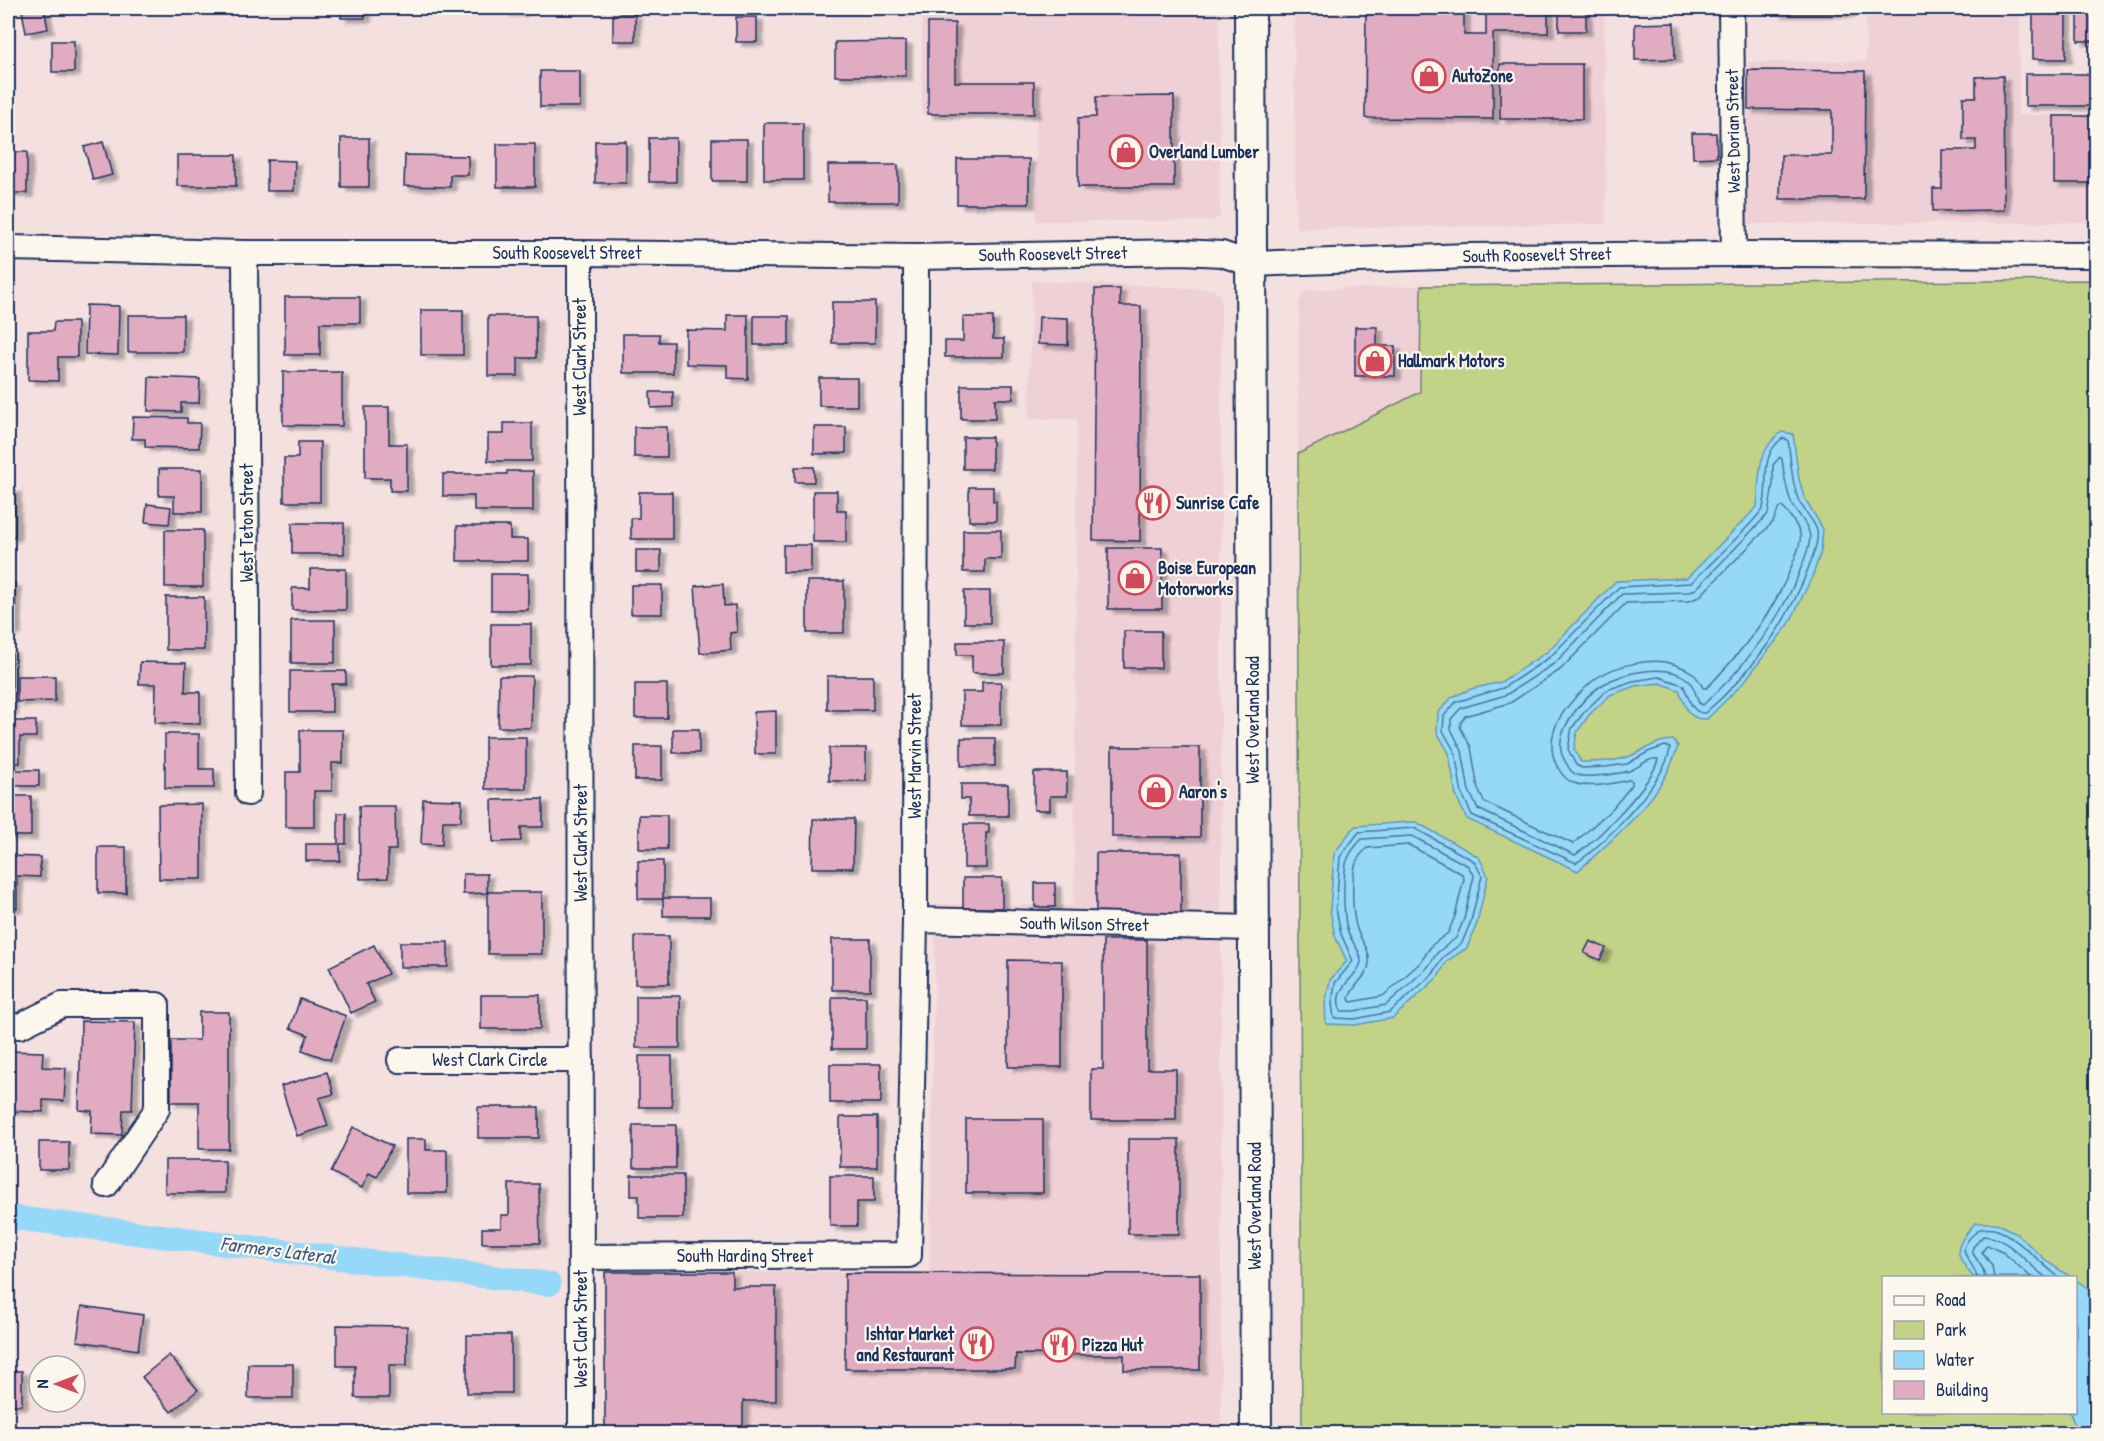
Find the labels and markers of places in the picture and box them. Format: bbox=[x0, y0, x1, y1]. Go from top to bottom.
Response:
shop icon: AutoZone bbox=[1411, 58, 1447, 94]
place label: AutoZone bbox=[1452, 63, 1514, 88]
shop icon: Overland Lumber bbox=[1108, 134, 1144, 170]
place label: Overland Lumber bbox=[1149, 139, 1259, 164]
shop icon: Hallmark Motors bbox=[1357, 343, 1393, 379]
place label: Hallmark Motors bbox=[1398, 348, 1504, 373]
restaurant icon: Sunrise Cafe bbox=[1135, 485, 1171, 521]
place label: Sunrise Cafe bbox=[1176, 490, 1260, 515]
place label: Boise European Motorworks bbox=[1158, 555, 1256, 601]
shop icon: Boise European Motorworks bbox=[1117, 560, 1153, 596]
shop icon: Aaron's bbox=[1138, 774, 1174, 810]
place label: Aaron's bbox=[1179, 779, 1227, 804]
place label: Ishtar Market and Restaurant bbox=[857, 1321, 955, 1367]
restaurant icon: Ishtar Market and Restaurant bbox=[959, 1326, 995, 1362]
restaurant icon: Pizza Hut bbox=[1041, 1327, 1077, 1363]
place label: Pizza Hut bbox=[1082, 1332, 1144, 1357]

